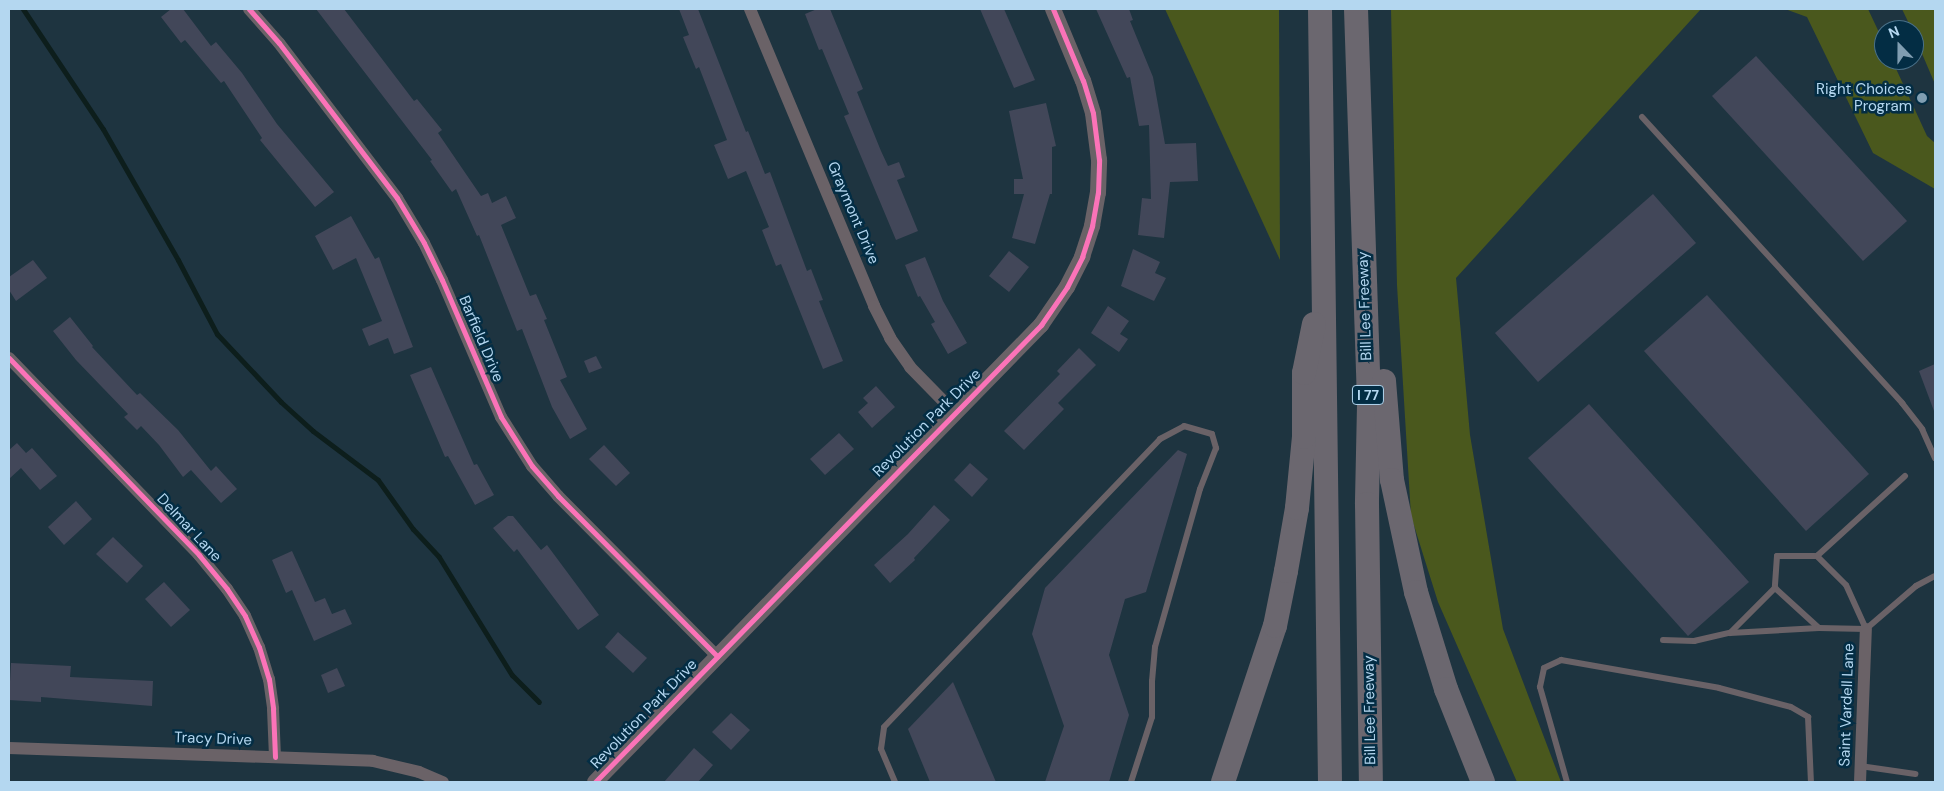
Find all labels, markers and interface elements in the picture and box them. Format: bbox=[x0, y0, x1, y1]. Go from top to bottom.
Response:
north arrow bbox=[1874, 20, 1924, 70]
text: N bbox=[1886, 22, 1902, 42]
place label: Right Choices Program bbox=[1816, 80, 1912, 115]
marker: Right Choices Program bbox=[1916, 92, 1928, 104]
street label: Graymont Drive bbox=[823, 159, 883, 267]
street label: Bill Lee Freeway bbox=[1354, 251, 1376, 361]
street label: Barfield Drive bbox=[455, 293, 507, 385]
street label: Revolution Park Drive bbox=[869, 365, 985, 481]
road number: I 77 bbox=[1352, 384, 1384, 406]
street label: Delmar Lane bbox=[153, 490, 225, 566]
street label: Saint Vardell Lane bbox=[1836, 643, 1858, 767]
street label: Bill Lee Freeway bbox=[1360, 655, 1380, 765]
street label: Revolution Park Drive bbox=[587, 656, 701, 772]
street label: Tracy Drive bbox=[174, 729, 252, 749]

